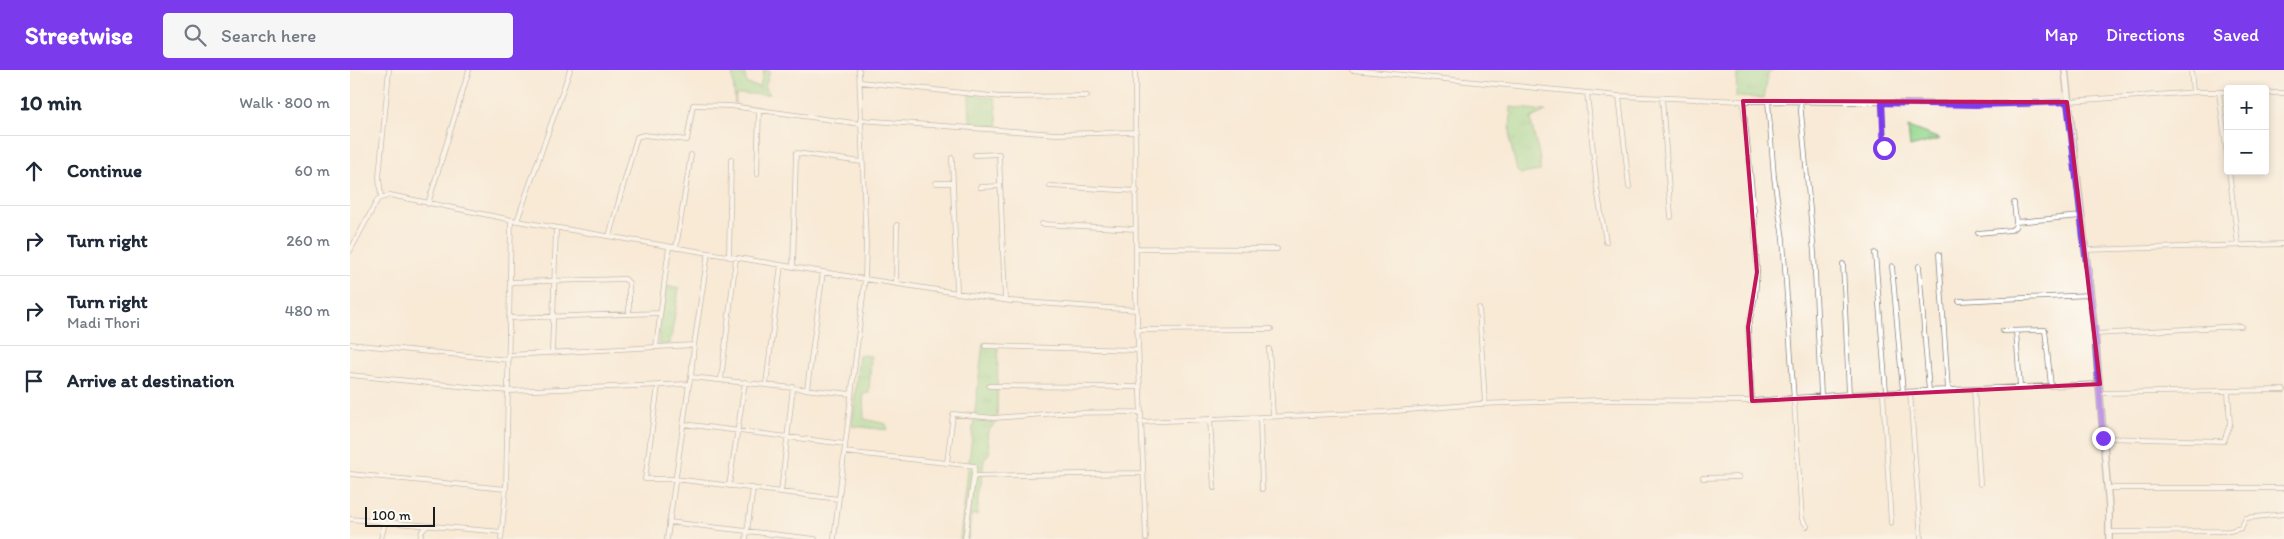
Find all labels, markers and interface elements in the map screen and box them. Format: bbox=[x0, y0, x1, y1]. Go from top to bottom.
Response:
search box bbox=[163, 13, 513, 58]
text: Streetwise bbox=[25, 21, 133, 50]
icon: search bbox=[181, 21, 209, 49]
text: Search here bbox=[221, 24, 316, 47]
text: Map bbox=[2045, 24, 2078, 46]
text: Directions bbox=[2106, 24, 2185, 46]
text: Saved bbox=[2213, 24, 2259, 46]
map controls bbox=[2224, 85, 2269, 175]
button: + bbox=[2224, 85, 2269, 130]
text: 10 min bbox=[20, 90, 82, 115]
text: Walk · 800 m bbox=[239, 93, 330, 112]
button: − bbox=[2224, 130, 2269, 175]
route start bbox=[1873, 137, 1896, 160]
icon: ahead bbox=[20, 157, 48, 185]
text: Continue bbox=[67, 159, 142, 182]
text: 60 m bbox=[295, 161, 330, 180]
icon: right bbox=[20, 227, 48, 255]
text: Turn right bbox=[67, 229, 148, 252]
text: 260 m bbox=[286, 231, 330, 250]
text: Turn right bbox=[67, 290, 148, 313]
icon: right bbox=[20, 297, 48, 325]
text: 480 m bbox=[285, 301, 330, 320]
text: Madi Thori bbox=[67, 313, 140, 332]
icon: arrive bbox=[20, 367, 48, 395]
text: Arrive at destination bbox=[67, 369, 234, 392]
route end bbox=[2092, 427, 2115, 450]
scale bar bbox=[365, 504, 435, 527]
text: 100 m bbox=[372, 507, 411, 524]

